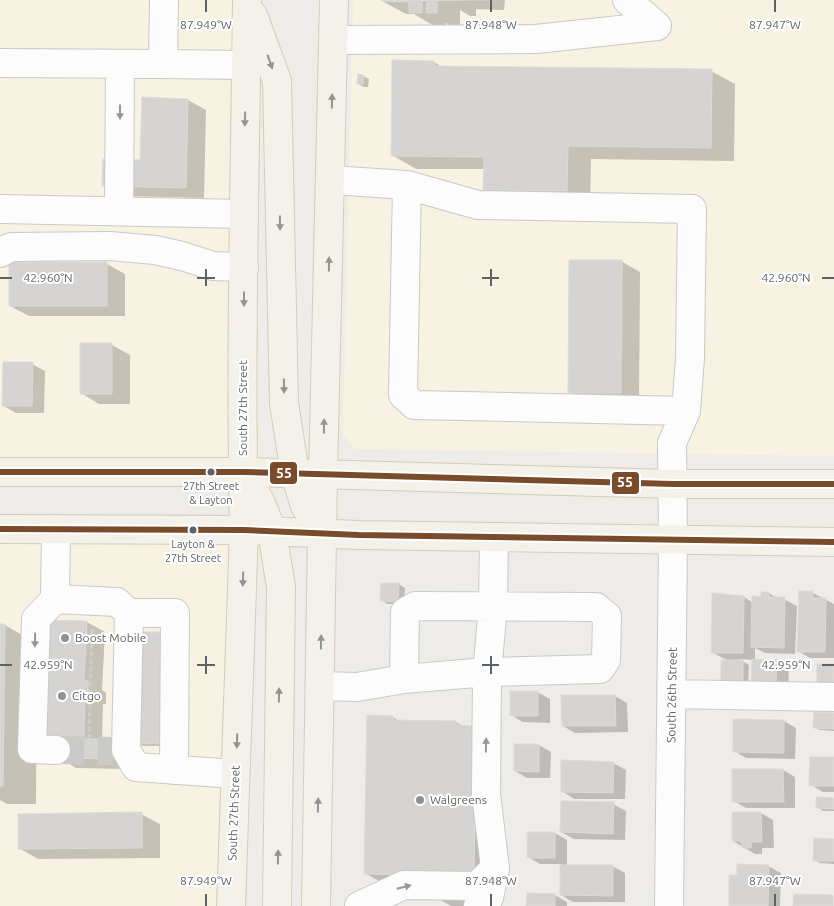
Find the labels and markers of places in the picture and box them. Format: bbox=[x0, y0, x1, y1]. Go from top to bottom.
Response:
marker: 27th Street & Layton bbox=[206, 467, 216, 477]
place label: 27th Street & Layton bbox=[183, 480, 240, 506]
marker: Layton & 27th Street bbox=[188, 525, 198, 535]
place label: Layton & 27th Street bbox=[165, 538, 222, 564]
place label: Boost Mobile bbox=[75, 631, 147, 644]
marker: Boost Mobile bbox=[59, 632, 71, 644]
place label: Citgo bbox=[72, 689, 101, 702]
marker: Citgo bbox=[56, 690, 68, 702]
place label: Walgreens bbox=[430, 793, 487, 806]
marker: Walgreens bbox=[414, 794, 426, 806]

